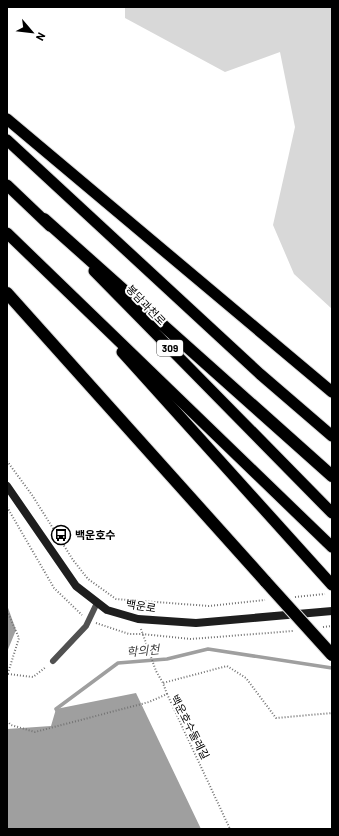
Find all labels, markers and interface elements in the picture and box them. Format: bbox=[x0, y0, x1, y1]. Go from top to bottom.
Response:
north arrow bbox=[12, 12, 52, 52]
text: N bbox=[34, 31, 49, 43]
street label: 봉담과천로 bbox=[124, 282, 169, 327]
road number: 309 bbox=[157, 340, 183, 356]
bus stop icon: 백운호수 bbox=[50, 524, 72, 546]
place label: 백운호수 bbox=[75, 528, 115, 541]
street label: 백운로 bbox=[125, 596, 157, 615]
water label: 학의천 bbox=[126, 641, 162, 658]
street label: 백운호수둘레길 bbox=[169, 692, 212, 761]

